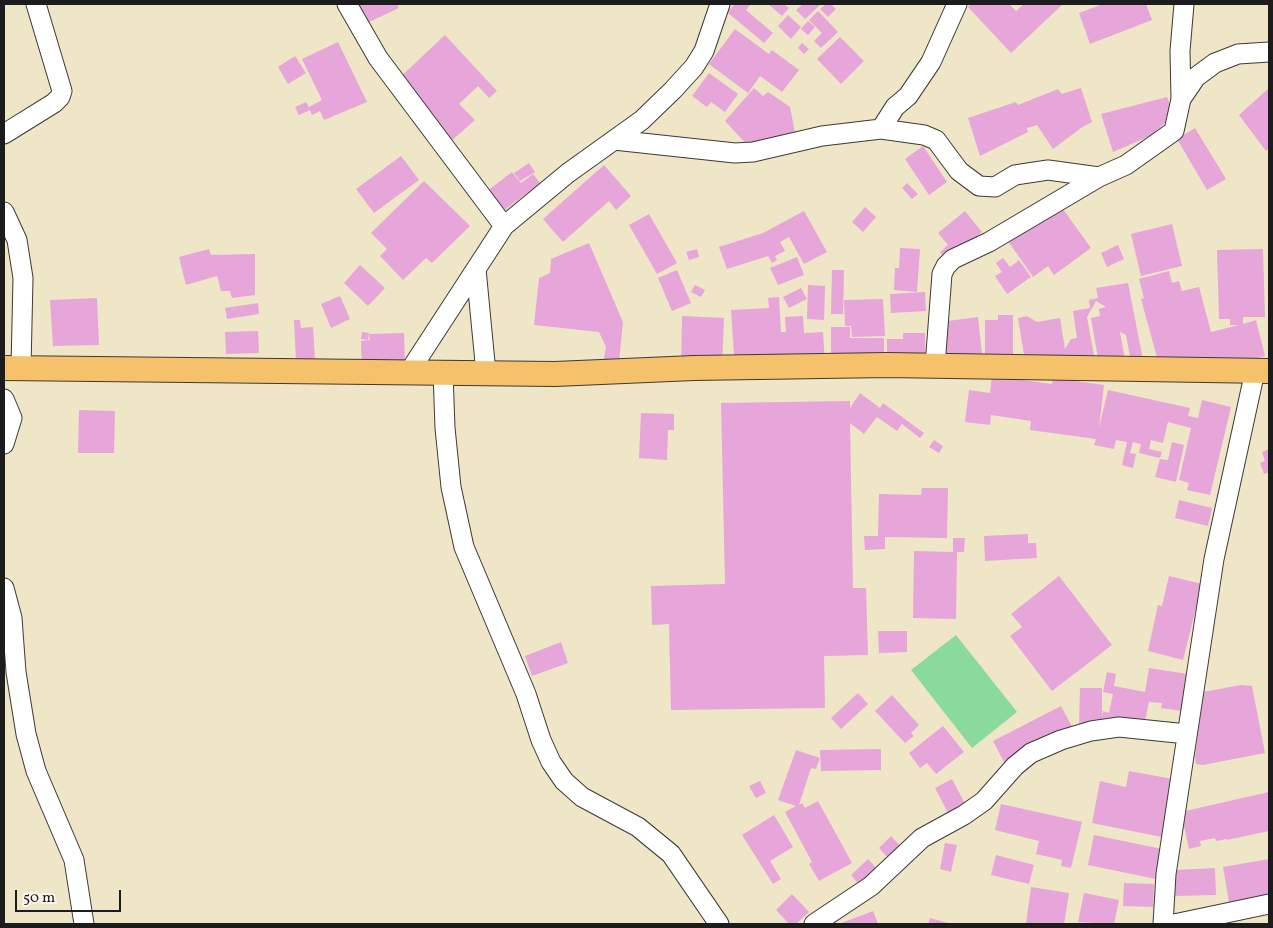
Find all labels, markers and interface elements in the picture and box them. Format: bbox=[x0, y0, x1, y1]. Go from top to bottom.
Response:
scale bar bbox=[18, 880, 124, 912]
text: 50 m bbox=[23, 888, 55, 909]

